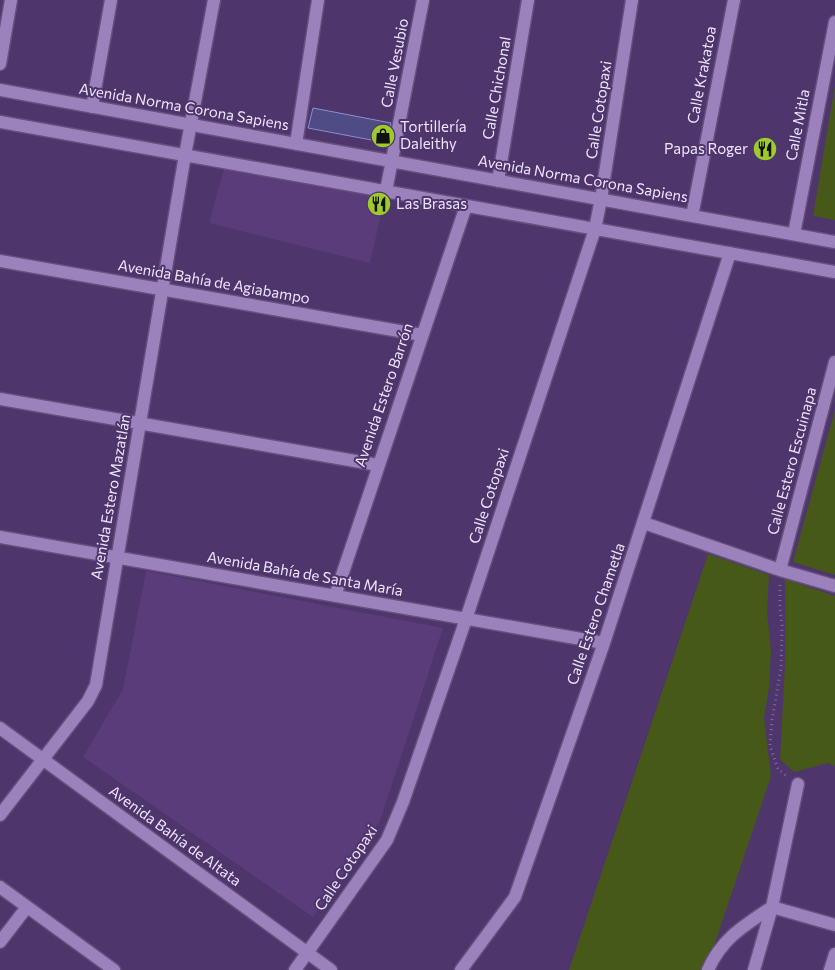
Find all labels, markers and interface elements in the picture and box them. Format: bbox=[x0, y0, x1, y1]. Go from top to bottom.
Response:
street label: Calle Vesubio bbox=[377, 17, 412, 109]
street label: Calle Krakatoa bbox=[683, 24, 719, 125]
street label: Calle Chichonal bbox=[478, 35, 514, 141]
street label: Calle Cotopaxi bbox=[581, 59, 615, 160]
street label: Avenida Norma Corona Sapiens bbox=[78, 79, 291, 133]
street label: Calle Mitla bbox=[781, 87, 813, 162]
place label: Tortillería Daleithy bbox=[400, 117, 467, 152]
shop icon: Tortillería Daleithy bbox=[370, 123, 396, 149]
restaurant icon: Papas Roger bbox=[752, 136, 778, 162]
place label: Papas Roger bbox=[664, 139, 748, 157]
street label: Avenida Norma Corona Sapiens bbox=[477, 151, 690, 205]
restaurant icon: Las Brasas bbox=[366, 191, 392, 217]
place label: Las Brasas bbox=[396, 194, 467, 212]
street label: Avenida Bahía de Agiabampo bbox=[117, 255, 312, 307]
street label: Avenida Estero Barrón bbox=[350, 320, 416, 469]
street label: Calle Estero Escuinapa bbox=[763, 385, 819, 537]
street label: Avenida Estero Mazatlán bbox=[87, 413, 133, 581]
street label: Calle Cotopaxi bbox=[464, 446, 512, 546]
street label: Calle Estero Chametla bbox=[562, 540, 628, 687]
street label: Avenida Bahía de Santa María bbox=[206, 547, 405, 599]
street label: Avenida Bahía de Altata bbox=[106, 781, 245, 889]
street label: Calle Cotopaxi bbox=[310, 821, 380, 914]

